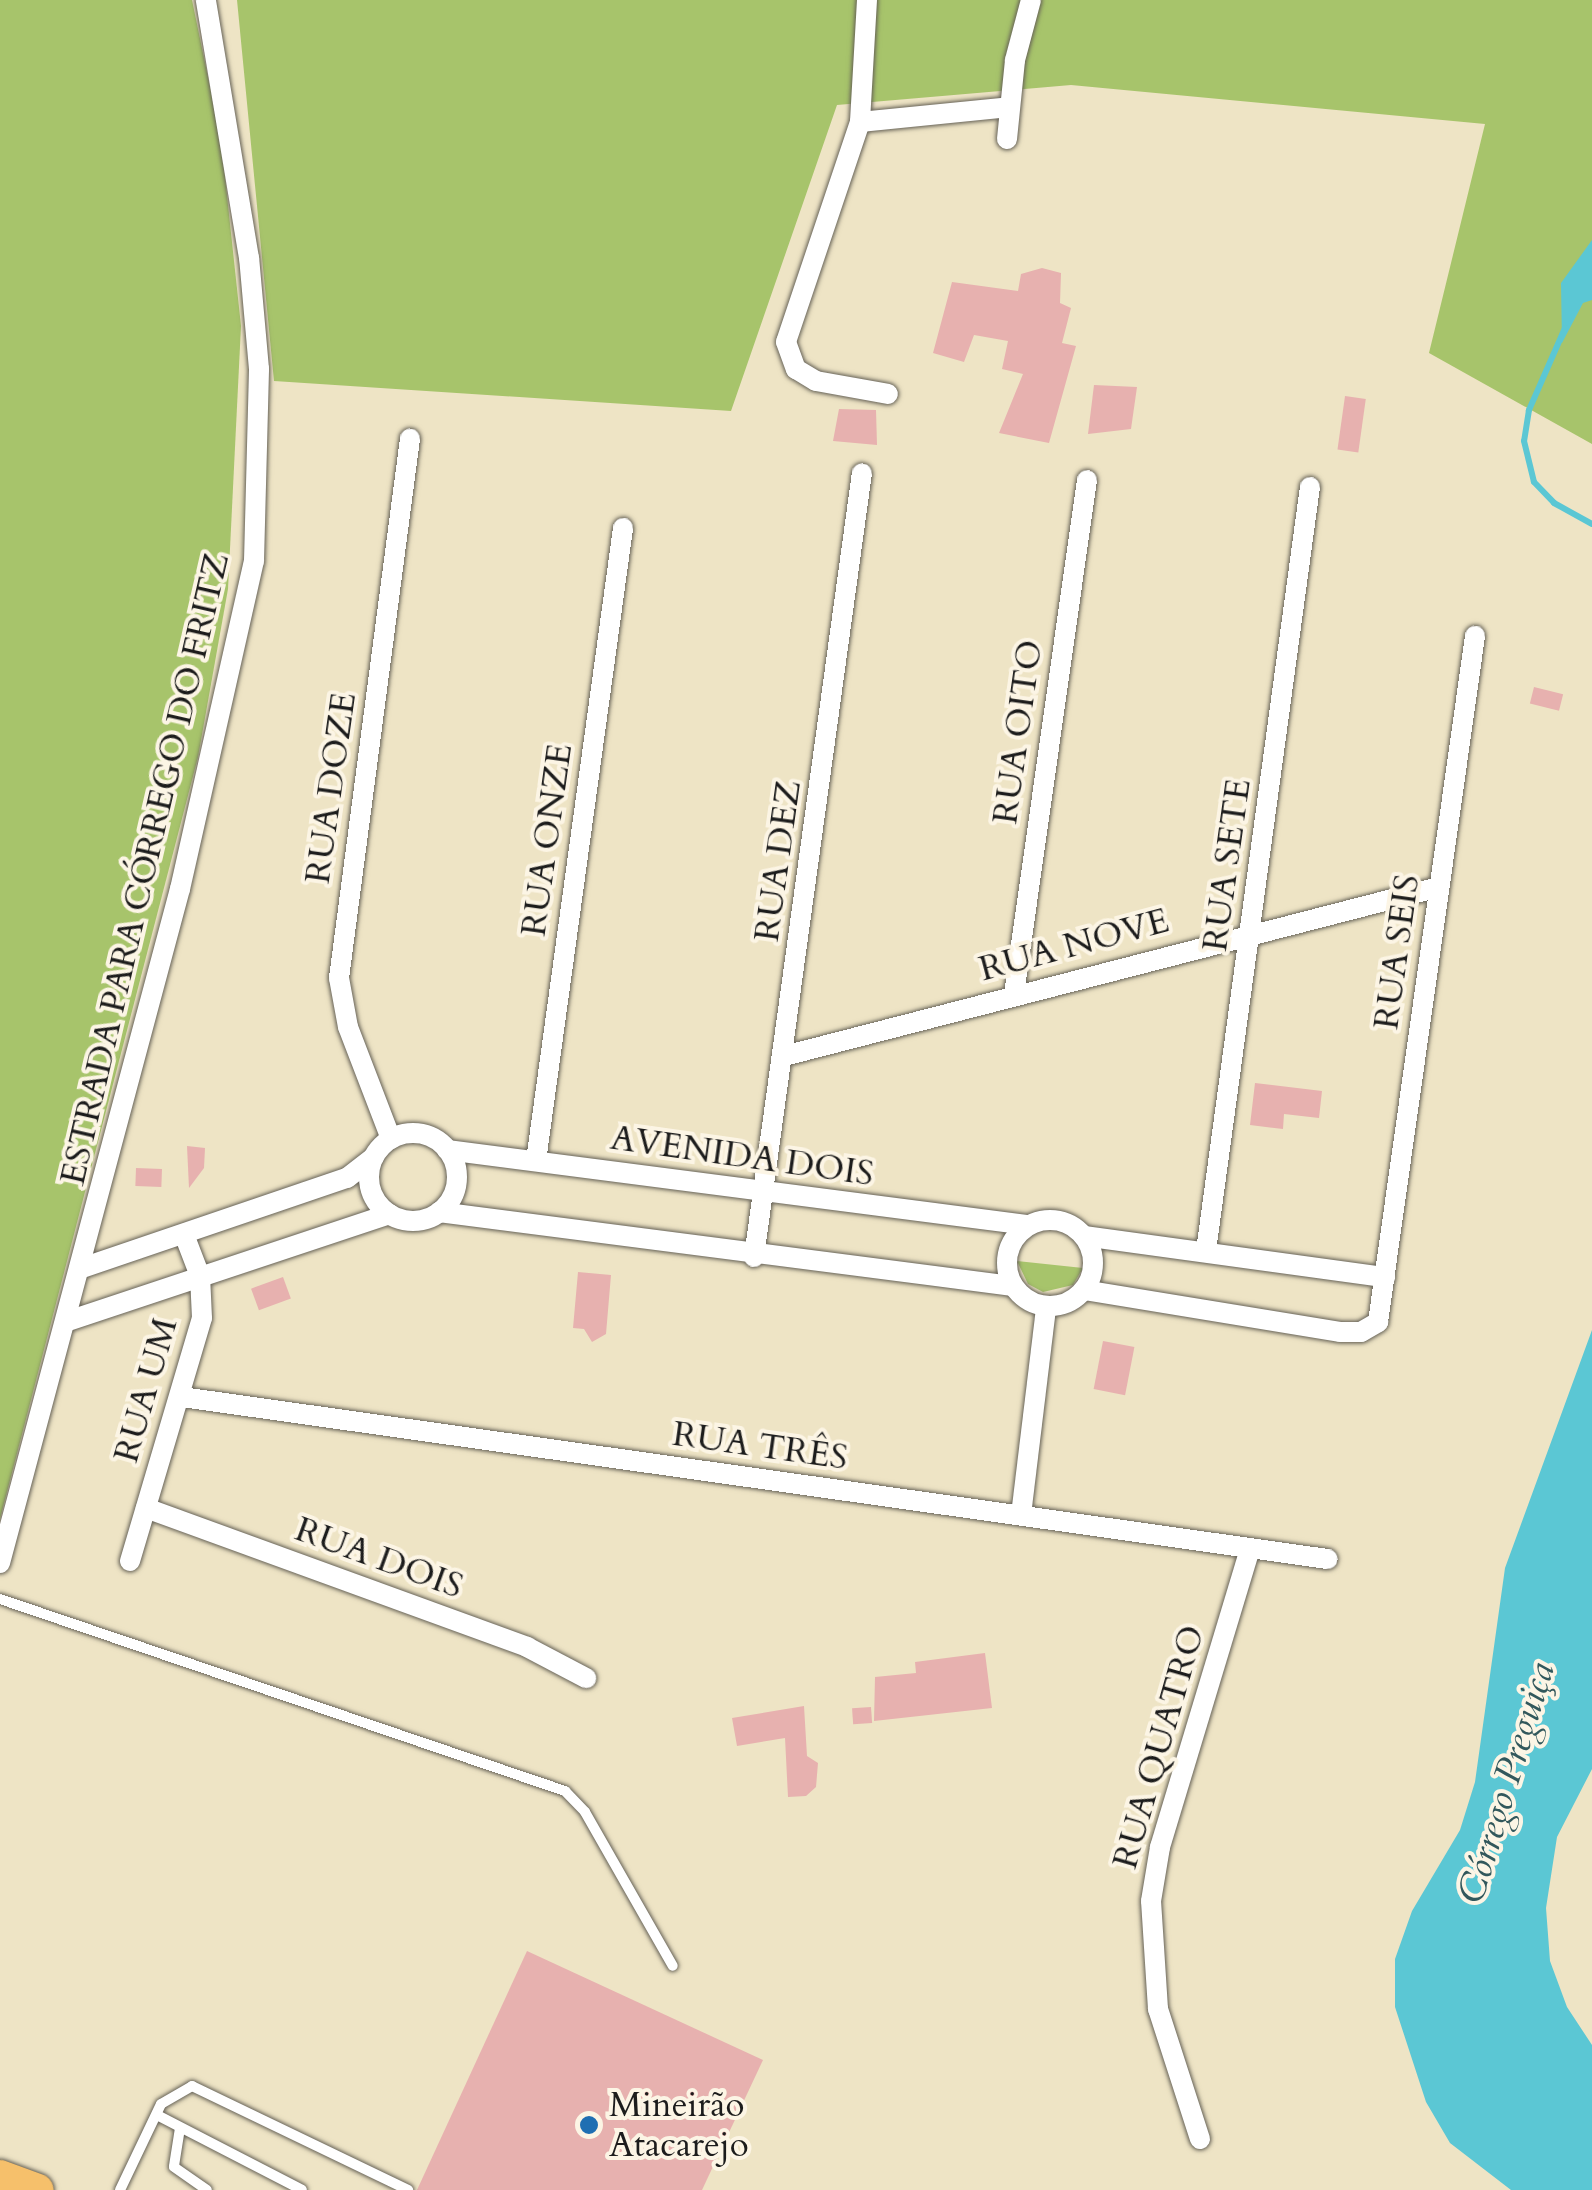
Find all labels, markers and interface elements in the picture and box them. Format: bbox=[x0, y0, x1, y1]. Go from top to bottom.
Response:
street label: ESTRADA PARA CÓRREGO DO FRITZ bbox=[52, 549, 238, 1189]
street label: RUA OITO bbox=[984, 637, 1052, 827]
street label: RUA DOZE bbox=[297, 690, 365, 886]
street label: RUA ONZE bbox=[513, 741, 581, 939]
street label: RUA SETE bbox=[1194, 776, 1260, 954]
street label: RUA DEZ bbox=[746, 778, 810, 944]
street label: RUA SEIS bbox=[1365, 872, 1429, 1032]
street label: RUA NOVE bbox=[975, 900, 1173, 990]
street label: AVENIDA DOIS bbox=[608, 1117, 876, 1195]
street label: RUA UM bbox=[105, 1313, 187, 1467]
street label: RUA TRÊS bbox=[670, 1413, 850, 1479]
street label: RUA DOIS bbox=[289, 1508, 469, 1608]
street label: RUA QUATRO bbox=[1104, 1621, 1214, 1873]
water label: Córrego Preguiça bbox=[1449, 1657, 1565, 1909]
place label: Mineirão Atacarejo bbox=[609, 2084, 749, 2166]
marker: Mineirão Atacarejo bbox=[578, 2114, 600, 2136]

